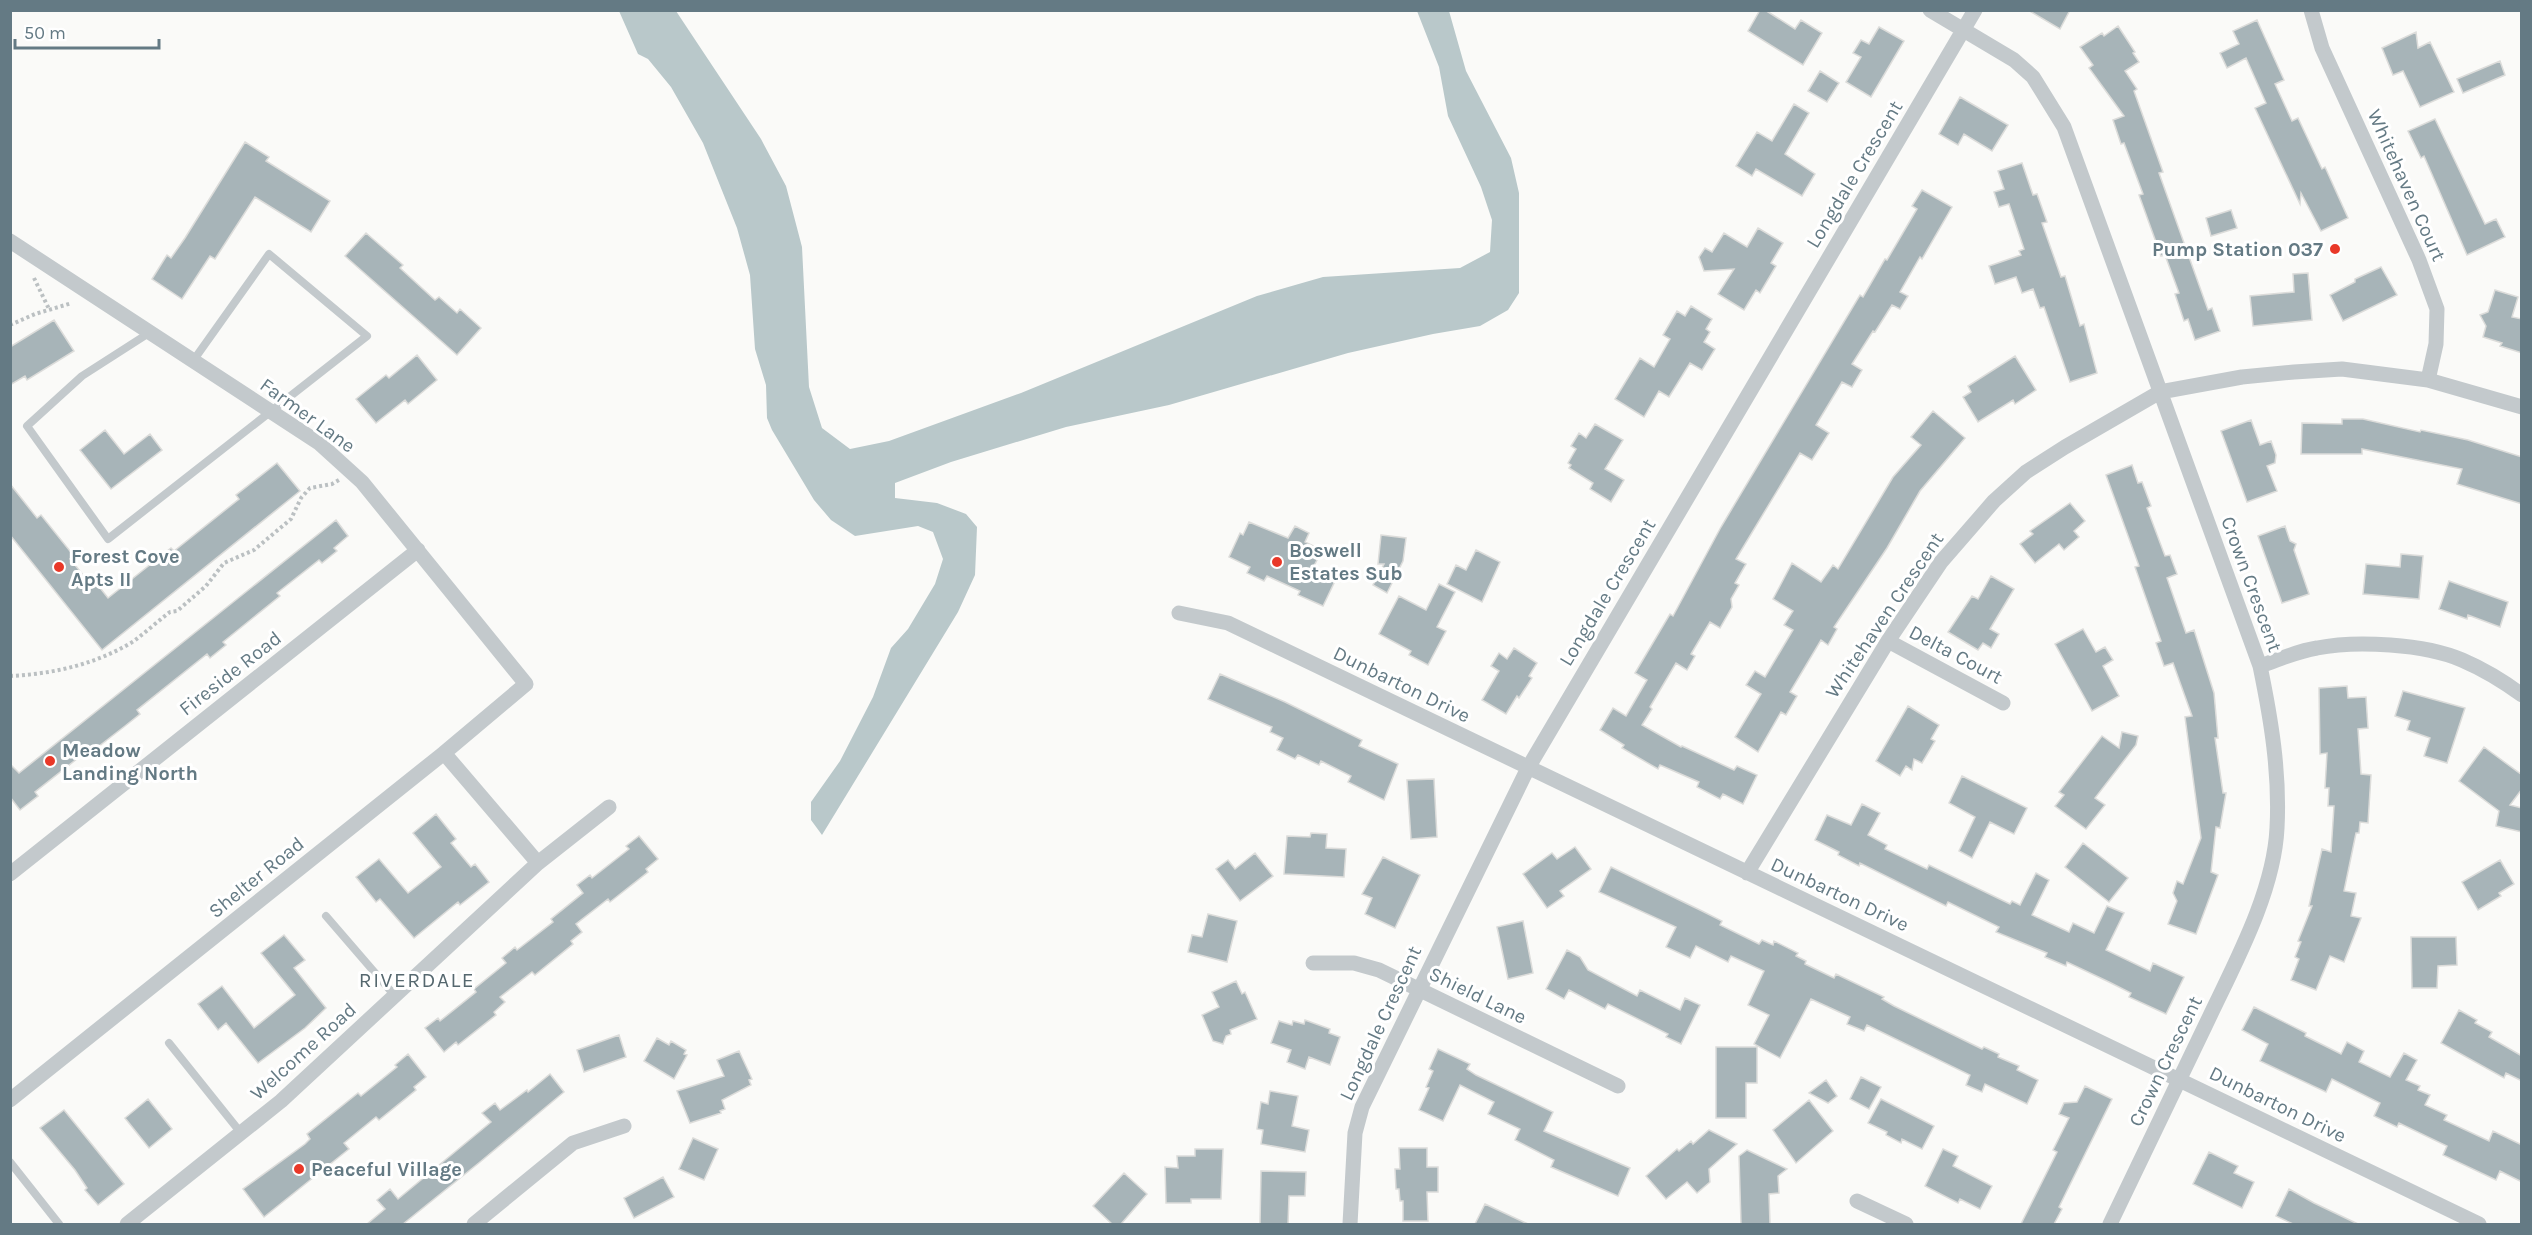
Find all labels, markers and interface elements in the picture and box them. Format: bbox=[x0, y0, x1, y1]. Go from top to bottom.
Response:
scale bar bbox=[15, 12, 159, 50]
text: 50 m bbox=[24, 22, 66, 44]
street label: Longdale Crescent bbox=[1801, 96, 1908, 252]
street label: Whitehaven Court bbox=[2363, 106, 2451, 265]
place label: Pump Station 037 bbox=[2152, 238, 2323, 261]
marker: Pump Station 037 bbox=[2328, 242, 2342, 256]
street label: Farmer Lane bbox=[256, 373, 360, 458]
street label: Crown Crescent bbox=[2216, 513, 2287, 655]
street label: Longdale Crescent bbox=[1554, 514, 1661, 670]
street label: Whitehaven Crescent bbox=[1821, 528, 1949, 702]
place label: Boswell Estates Sub bbox=[1289, 539, 1403, 585]
place label: Forest Cove Apts II bbox=[71, 545, 180, 591]
marker: Boswell Estates Sub bbox=[1270, 555, 1284, 569]
marker: Forest Cove Apts II bbox=[52, 560, 66, 574]
street label: Delta Court bbox=[1905, 620, 2007, 689]
street label: Fireside Road bbox=[175, 626, 286, 720]
street label: Dunbarton Drive bbox=[1330, 641, 1474, 728]
place label: Meadow Landing North bbox=[62, 739, 198, 785]
marker: Meadow Landing North bbox=[43, 754, 57, 768]
street label: Shelter Road bbox=[204, 832, 309, 923]
street label: Dunbarton Drive bbox=[1767, 852, 1912, 936]
street label: Longdale Crescent bbox=[1335, 942, 1426, 1104]
street label: Shield Lane bbox=[1425, 962, 1530, 1029]
district label: RIVERDALE bbox=[359, 968, 475, 992]
street label: Crown Crescent bbox=[2124, 992, 2207, 1130]
street label: Welcome Road bbox=[246, 998, 361, 1105]
street label: Dunbarton Drive bbox=[2206, 1061, 2350, 1148]
place label: Peaceful Village bbox=[311, 1158, 462, 1181]
marker: Peaceful Village bbox=[292, 1162, 306, 1176]

